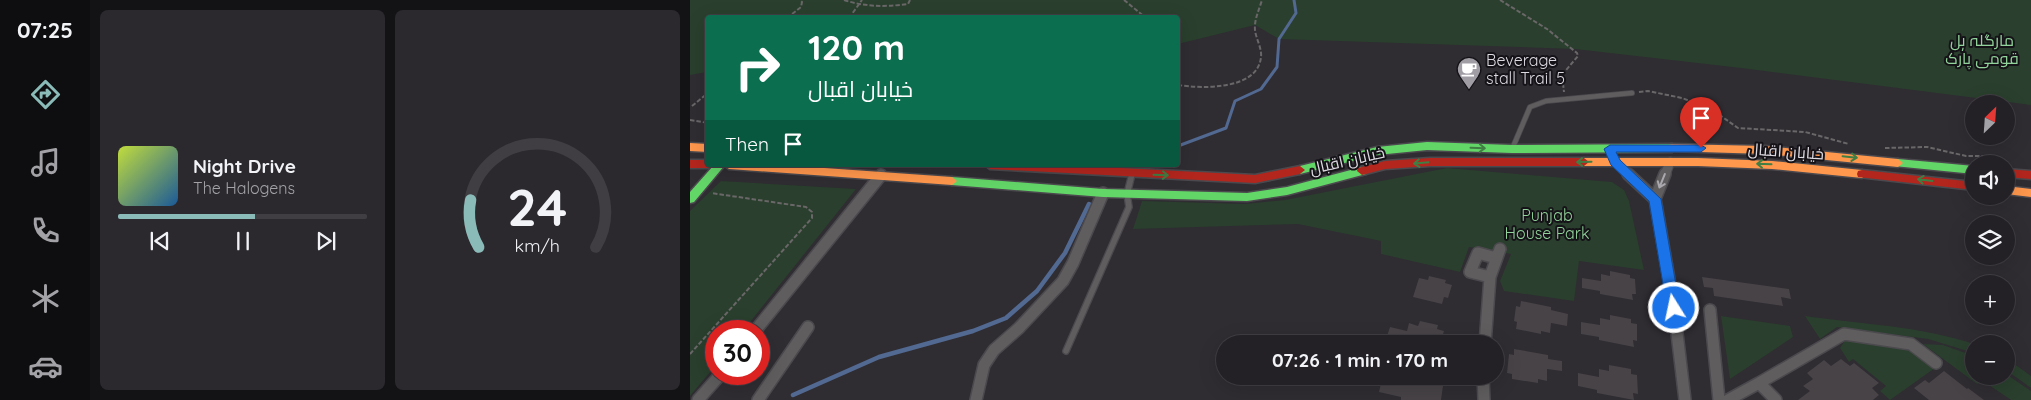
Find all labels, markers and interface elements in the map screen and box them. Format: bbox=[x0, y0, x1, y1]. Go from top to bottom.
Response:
text: 07:25 bbox=[17, 16, 73, 44]
text: 120 m bbox=[808, 25, 905, 69]
park label: مارگلہ ہل قومی پارک bbox=[1945, 30, 2019, 70]
icon: right bbox=[725, 35, 790, 100]
place label: Beverage stall Trail 5 bbox=[1486, 50, 1565, 88]
cafe icon: Beverage stall Trail 5 bbox=[1456, 56, 1482, 90]
text: خیابان اقبال bbox=[808, 75, 913, 103]
icon: directions bbox=[28, 77, 63, 112]
north arrow bbox=[1965, 95, 2015, 145]
map controls bbox=[1965, 95, 2015, 385]
pin bbox=[1680, 97, 1722, 148]
icon: arrive bbox=[1687, 104, 1715, 132]
icon: arrive bbox=[779, 130, 807, 158]
text: Then bbox=[725, 132, 769, 156]
street label: خیابان اقبال bbox=[1747, 138, 1825, 165]
street label: خیابان اقبال bbox=[1308, 142, 1387, 179]
one-way arrow bbox=[1469, 143, 1485, 152]
icon: music bbox=[28, 145, 63, 180]
one-way arrow bbox=[1842, 153, 1858, 162]
text: Night Drive bbox=[193, 154, 296, 178]
button: sound bbox=[1965, 155, 2015, 205]
one-way arrow bbox=[1576, 157, 1592, 167]
one-way arrow bbox=[1414, 158, 1430, 167]
one-way arrow bbox=[1756, 160, 1772, 169]
one-way arrow bbox=[1153, 170, 1169, 179]
one-way arrow bbox=[1657, 173, 1666, 188]
text: 24 bbox=[507, 174, 568, 239]
one-way arrow bbox=[1918, 175, 1934, 185]
text: The Halogens bbox=[193, 178, 295, 198]
park label: Punjab House Park bbox=[1504, 205, 1590, 243]
icon: phone bbox=[28, 213, 63, 248]
button: layers bbox=[1965, 215, 2015, 265]
icon: previous bbox=[146, 227, 174, 255]
icon: pause bbox=[229, 227, 257, 255]
icon: next bbox=[312, 227, 340, 255]
text: km/h bbox=[515, 234, 560, 256]
button: + bbox=[1965, 275, 2015, 325]
icon: climate bbox=[28, 281, 63, 316]
position arrow bbox=[1647, 281, 1699, 333]
speed limit sign: 30 bbox=[705, 320, 770, 385]
button: − bbox=[1965, 335, 2015, 385]
text: 07:26 · 1 min · 170 m bbox=[1272, 348, 1448, 372]
icon: car bbox=[28, 349, 63, 384]

